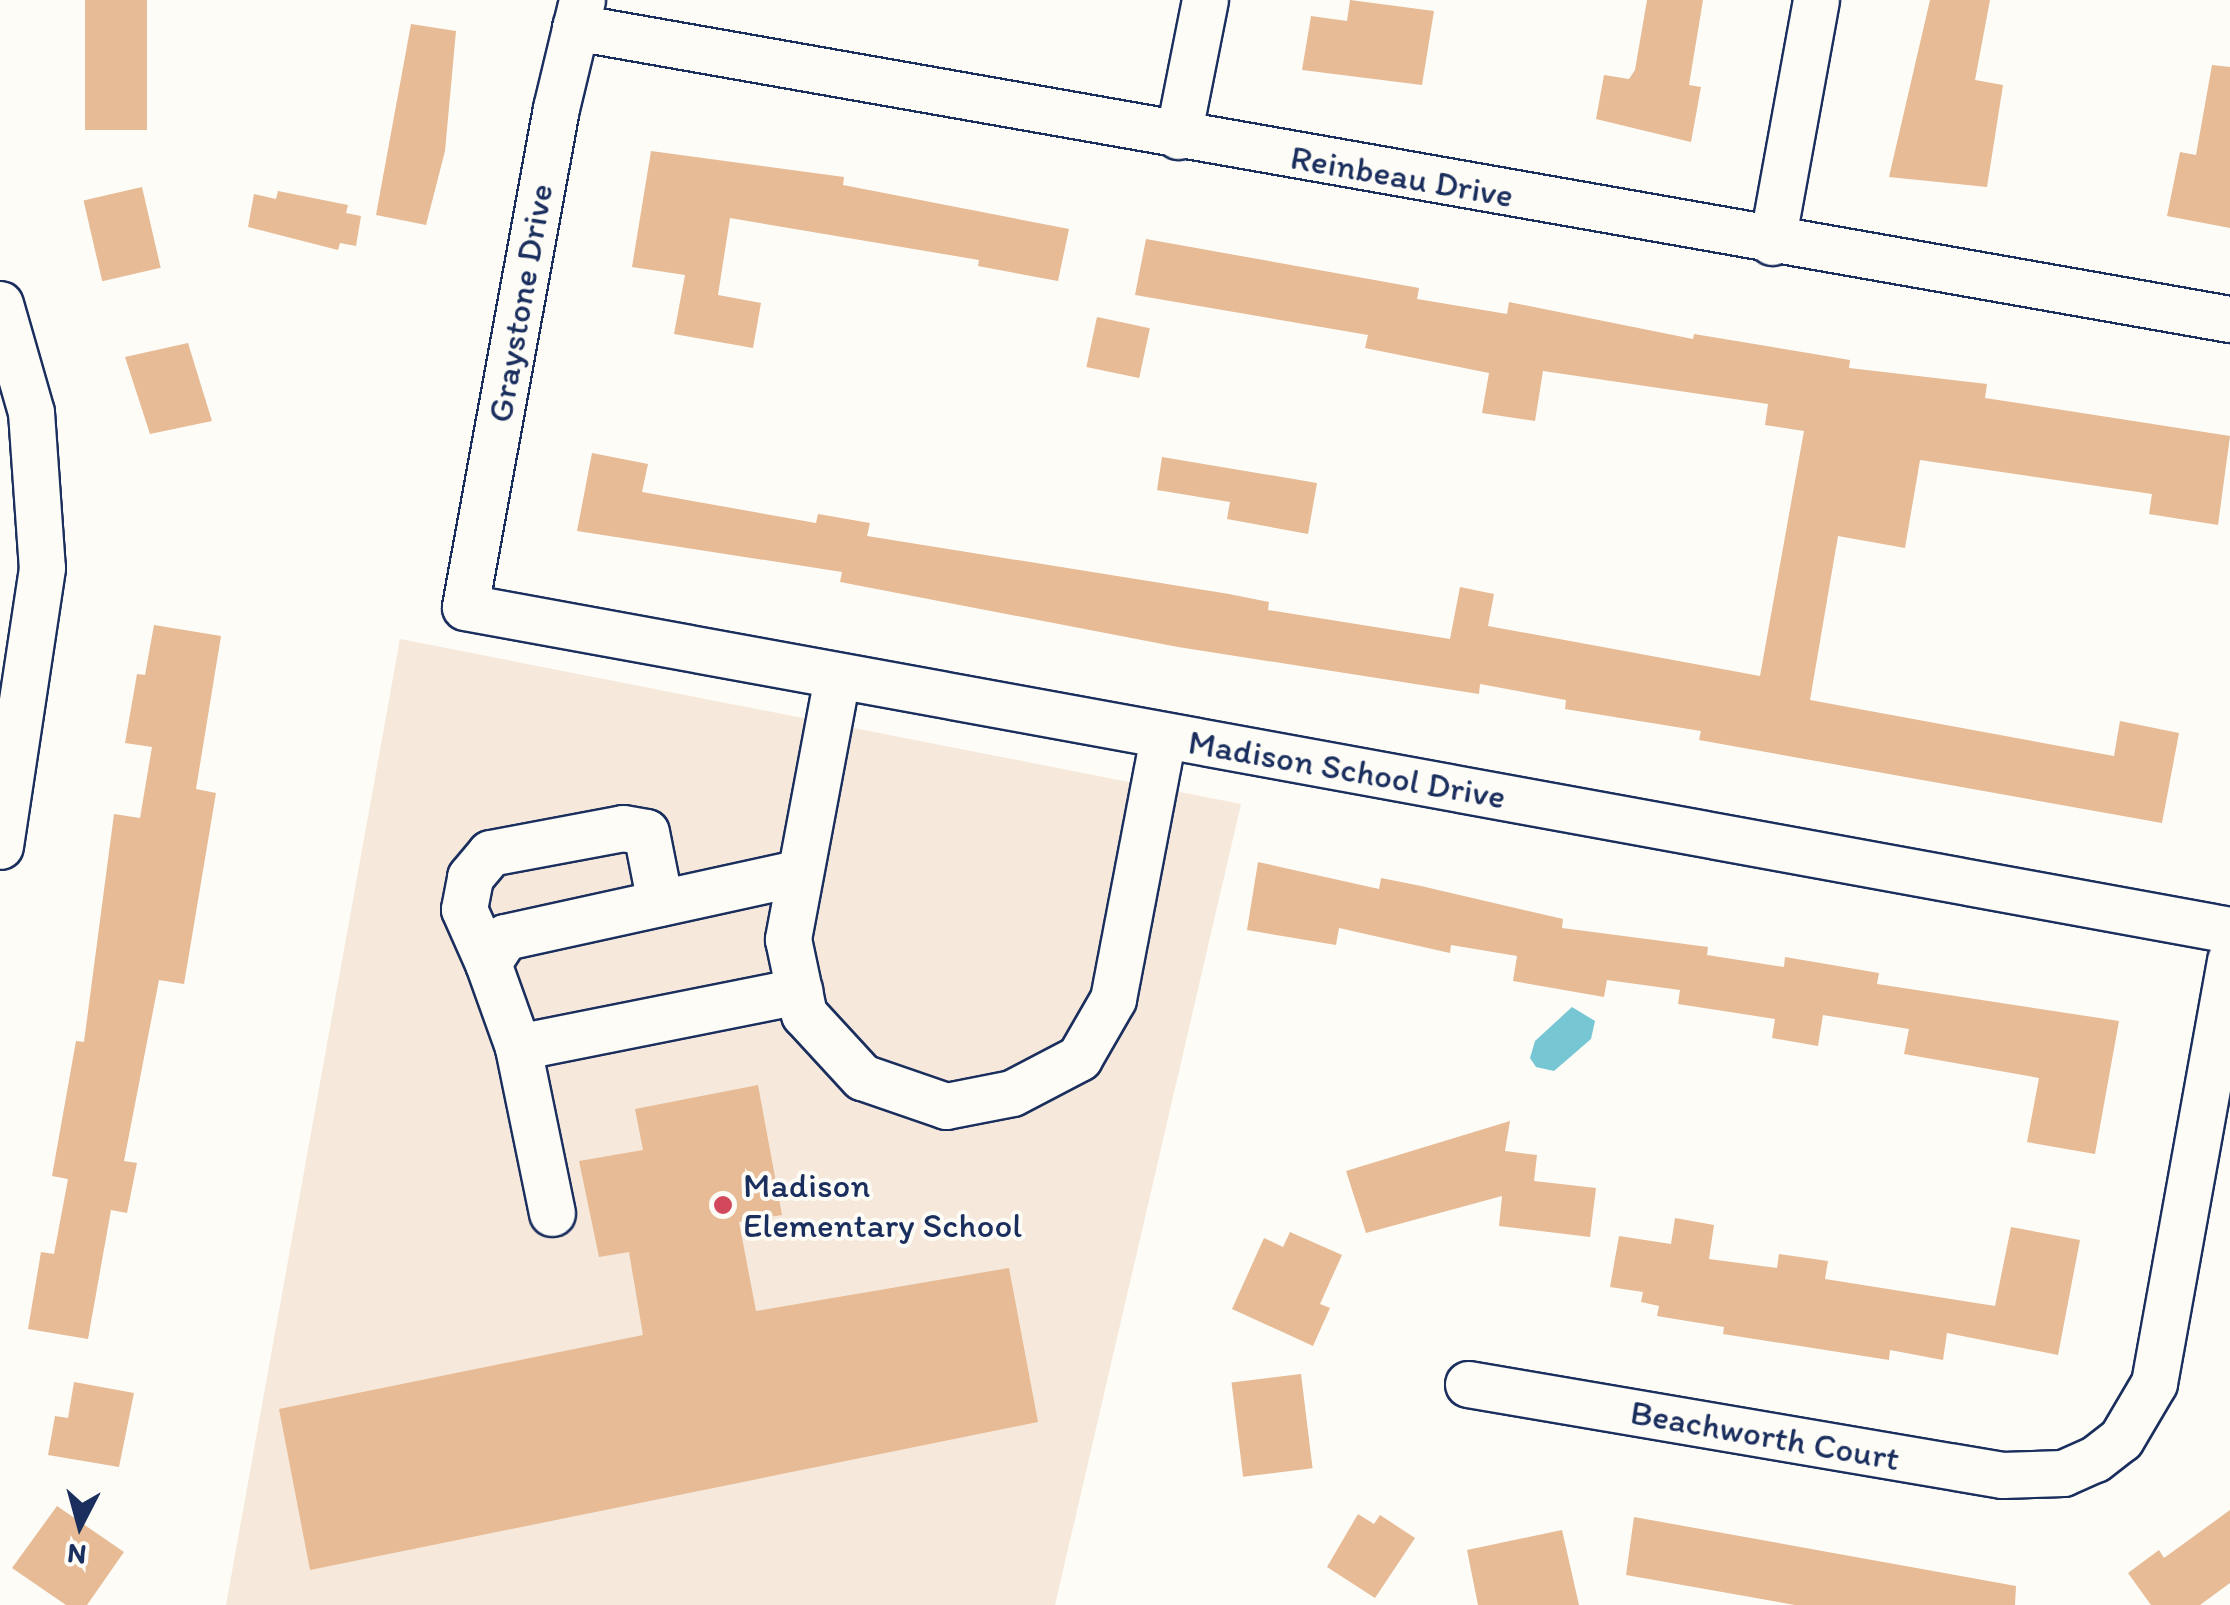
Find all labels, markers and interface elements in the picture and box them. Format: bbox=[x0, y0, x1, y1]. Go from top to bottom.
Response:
street label: Reinbeau Drive bbox=[1287, 136, 1517, 216]
street label: Graystone Drive bbox=[478, 180, 562, 426]
street label: Madison School Drive bbox=[1185, 720, 1509, 818]
place label: Madison Elementary School bbox=[743, 1164, 1022, 1246]
marker: Madison Elementary School bbox=[712, 1194, 734, 1216]
street label: Beachworth Court bbox=[1627, 1391, 1903, 1479]
north arrow bbox=[30, 1475, 130, 1575]
text: N bbox=[66, 1537, 88, 1573]

